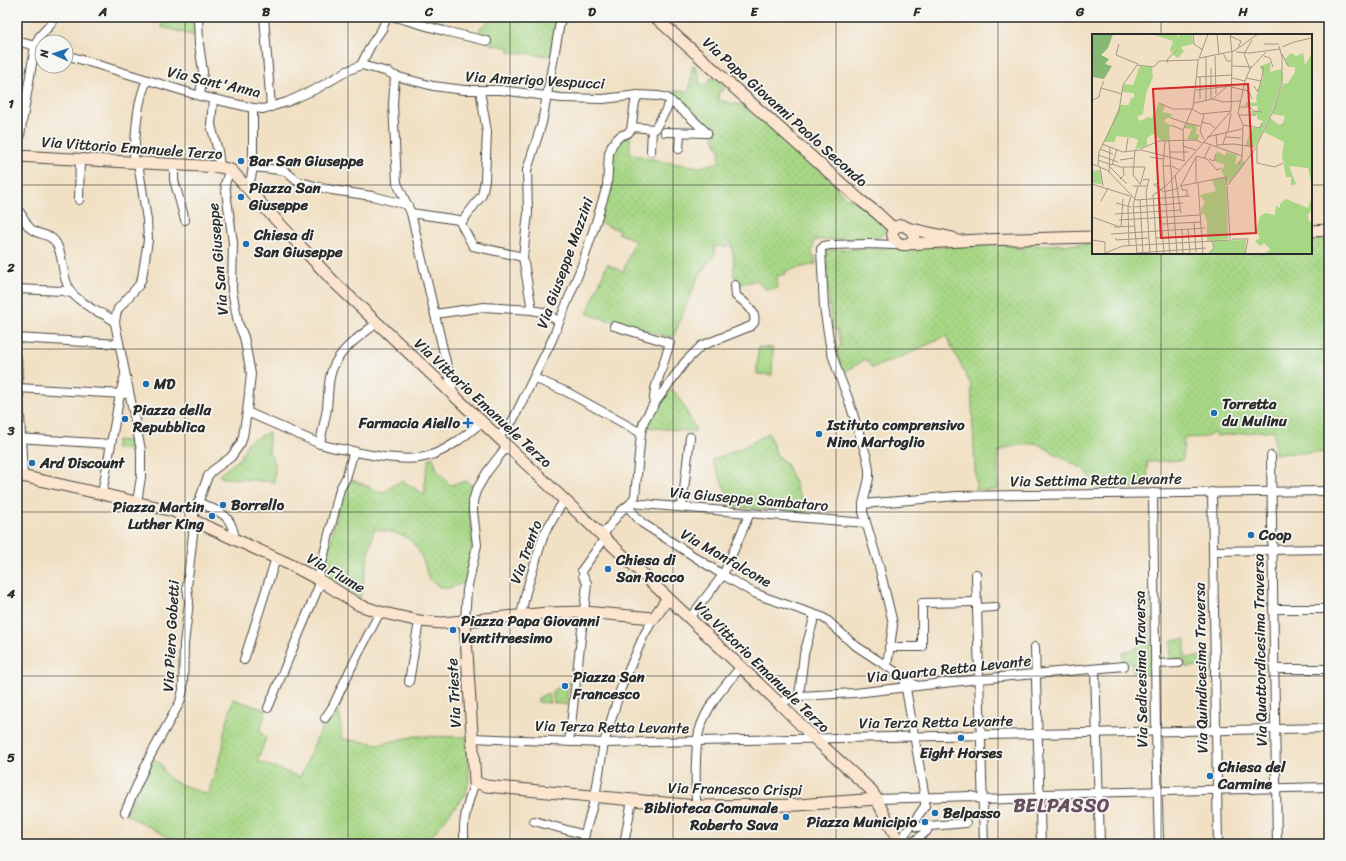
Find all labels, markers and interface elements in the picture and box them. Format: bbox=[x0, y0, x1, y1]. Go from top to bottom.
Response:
text: A bbox=[98, 0, 107, 23]
text: B bbox=[262, 0, 271, 23]
text: C bbox=[424, 0, 434, 23]
text: D bbox=[588, 0, 596, 23]
text: E bbox=[750, 0, 759, 23]
text: F bbox=[912, 0, 921, 23]
text: G bbox=[1075, 0, 1085, 23]
text: H bbox=[1237, 0, 1248, 23]
street label: Via Papa Giovanni Paolo Secondo bbox=[696, 30, 874, 194]
north arrow bbox=[34, 34, 74, 74]
inset map bbox=[1092, 34, 1312, 254]
text: N bbox=[35, 49, 54, 59]
street label: Via Sant'Anna bbox=[165, 59, 264, 105]
street label: Via Amerigo Vespucci bbox=[465, 63, 606, 97]
text: 1 bbox=[8, 92, 14, 115]
street label: Via Vittorio Emanuele Terzo bbox=[41, 129, 224, 167]
place label: Bar San Giuseppe bbox=[249, 148, 364, 174]
marker: Bar San Giuseppe bbox=[236, 156, 246, 166]
place label: Piazza San Giuseppe bbox=[248, 175, 321, 218]
marker: Piazza San Giuseppe bbox=[236, 192, 246, 202]
street label: Via Giuseppe Mazzini bbox=[529, 193, 601, 332]
street label: Via San Giuseppe bbox=[200, 201, 236, 316]
place label: Chiesa di San Giuseppe bbox=[253, 222, 343, 265]
marker: Chiesa di San Giuseppe bbox=[241, 239, 251, 249]
text: 2 bbox=[6, 256, 15, 279]
street label: Via Vittorio Emanuele Terzo bbox=[408, 332, 559, 475]
place label: MD bbox=[153, 371, 176, 397]
marker: MD bbox=[141, 379, 151, 389]
place label: Torretta du Mulinu bbox=[1222, 391, 1288, 434]
place label: Piazza della Repubblica bbox=[132, 397, 212, 440]
marker: Torretta du Mulinu bbox=[1209, 408, 1219, 418]
place label: Farmacia Aiello bbox=[358, 410, 460, 436]
place label: Istituto comprensivo Nino Martoglio bbox=[826, 412, 965, 455]
marker: Piazza della Repubblica bbox=[120, 414, 130, 424]
marker: Farmacia Aiello bbox=[463, 418, 473, 428]
text: 3 bbox=[6, 419, 15, 442]
marker: Istituto comprensivo Nino Martoglio bbox=[814, 429, 824, 439]
place label: Ard Discount bbox=[39, 450, 125, 476]
marker: Ard Discount bbox=[27, 458, 37, 468]
street label: Via Settima Retta Levante bbox=[1010, 465, 1182, 494]
street label: Via Giuseppe Sambataro bbox=[669, 479, 830, 519]
place label: Borrello bbox=[231, 492, 285, 518]
place label: Piazza Martin Luther King bbox=[113, 494, 205, 537]
marker: Borrello bbox=[218, 500, 228, 510]
marker: Piazza Martin Luther King bbox=[207, 511, 217, 521]
street label: Via Trento bbox=[502, 516, 550, 588]
street label: Via Monfalcone bbox=[676, 521, 776, 595]
place label: Coop bbox=[1258, 522, 1292, 548]
marker: Coop bbox=[1246, 530, 1256, 540]
street label: Via Fiume bbox=[302, 546, 370, 600]
place label: Chiesa di San Rocco bbox=[615, 547, 685, 590]
street label: Via Quattordicesima Traversa bbox=[1245, 553, 1275, 747]
marker: Chiesa di San Rocco bbox=[603, 564, 613, 574]
street label: Via Piero Gobetti bbox=[155, 579, 187, 693]
text: 4 bbox=[6, 582, 16, 605]
street label: Via Quindicesima Traversa bbox=[1187, 582, 1215, 754]
street label: Via Sedicesima Traversa bbox=[1127, 590, 1155, 748]
street label: Via Vittorio Emanuele Terzo bbox=[688, 595, 837, 740]
place label: Piazza Papa Giovanni Ventitreesimo bbox=[461, 608, 600, 651]
marker: Piazza Papa Giovanni Ventitreesimo bbox=[448, 625, 458, 635]
street label: Via Quarta Retta Levante bbox=[866, 647, 1033, 691]
street label: Via Trieste bbox=[439, 657, 469, 729]
place label: Piazza San Francesco bbox=[572, 664, 645, 707]
marker: Piazza San Francesco bbox=[560, 681, 570, 691]
street label: Via Terza Retta Levante bbox=[859, 708, 1013, 736]
street label: Via Terza Retta Levante bbox=[535, 713, 689, 741]
marker: Eight Horses bbox=[956, 733, 966, 743]
place label: Eight Horses bbox=[920, 740, 1003, 766]
text: 5 bbox=[7, 746, 15, 769]
place label: Chiesa del Carmine bbox=[1217, 754, 1286, 797]
marker: Chiesa del Carmine bbox=[1205, 771, 1215, 781]
street label: Via Francesco Crispi bbox=[668, 775, 803, 803]
district label: BELPASSO bbox=[1014, 789, 1110, 822]
place label: Biblioteca Comunale Roberto Sava bbox=[644, 795, 779, 838]
place label: Belpasso bbox=[943, 800, 1001, 826]
marker: Belpasso bbox=[930, 808, 940, 818]
place label: Piazza Municipio bbox=[807, 809, 917, 835]
marker: Biblioteca Comunale Roberto Sava bbox=[781, 812, 791, 822]
marker: Piazza Municipio bbox=[920, 817, 930, 827]

